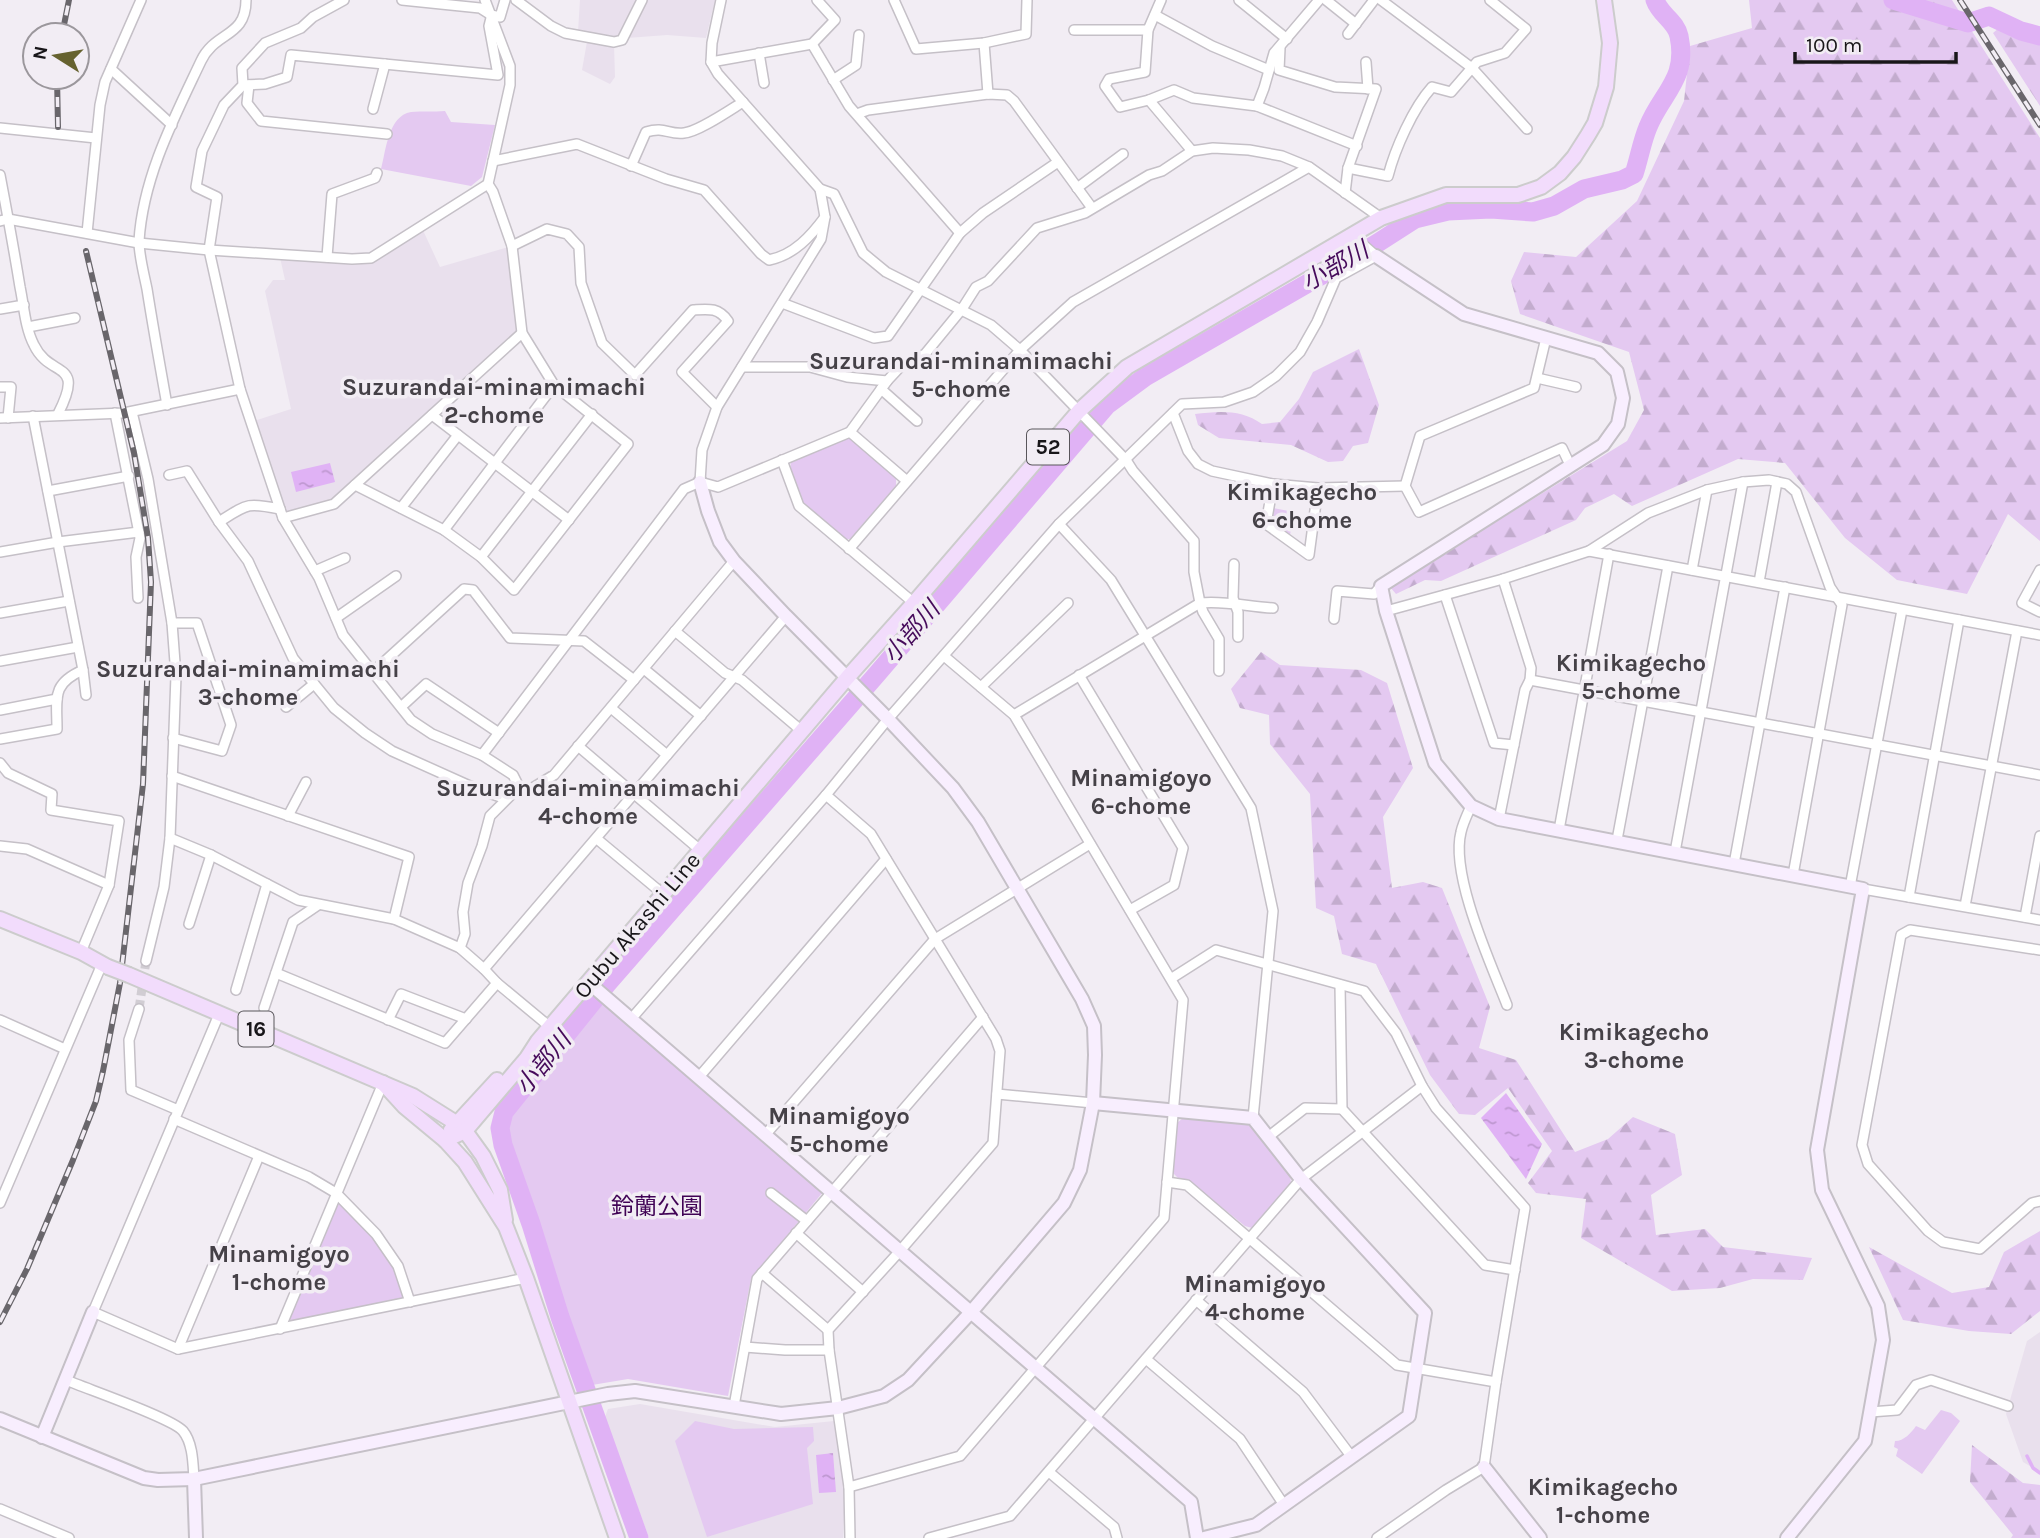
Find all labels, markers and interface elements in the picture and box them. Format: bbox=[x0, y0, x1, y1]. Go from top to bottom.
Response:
north arrow bbox=[21, 21, 91, 91]
scale bar bbox=[1795, 21, 1956, 65]
text: 100 m bbox=[1806, 33, 1863, 57]
text: N bbox=[28, 44, 52, 62]
water label: 小部川 bbox=[1297, 234, 1376, 296]
district label: Suzurandai-minamimachi 5-chome bbox=[809, 347, 1113, 403]
district label: Suzurandai-minamimachi 2-chome bbox=[342, 373, 646, 429]
road number: 52 bbox=[1027, 430, 1069, 464]
district label: Kimikagecho 6-chome bbox=[1227, 478, 1377, 534]
water label: 小部川 bbox=[877, 593, 947, 668]
district label: Kimikagecho 5-chome bbox=[1556, 649, 1706, 705]
district label: Suzurandai-minamimachi 3-chome bbox=[96, 655, 400, 711]
district label: Minamigoyo 6-chome bbox=[1070, 764, 1212, 820]
district label: Suzurandai-minamimachi 4-chome bbox=[436, 774, 740, 830]
street label: Oubu Akashi Line bbox=[568, 847, 706, 1004]
road number: 16 bbox=[238, 1012, 274, 1046]
district label: Kimikagecho 3-chome bbox=[1559, 1018, 1709, 1074]
water label: 小部川 bbox=[509, 1024, 578, 1100]
district label: Minamigoyo 5-chome bbox=[768, 1102, 910, 1158]
park label: 鈴蘭公園 bbox=[611, 1193, 703, 1220]
district label: Minamigoyo 1-chome bbox=[208, 1240, 350, 1296]
district label: Minamigoyo 4-chome bbox=[1184, 1270, 1326, 1326]
district label: Kimikagecho 1-chome bbox=[1528, 1473, 1678, 1529]

